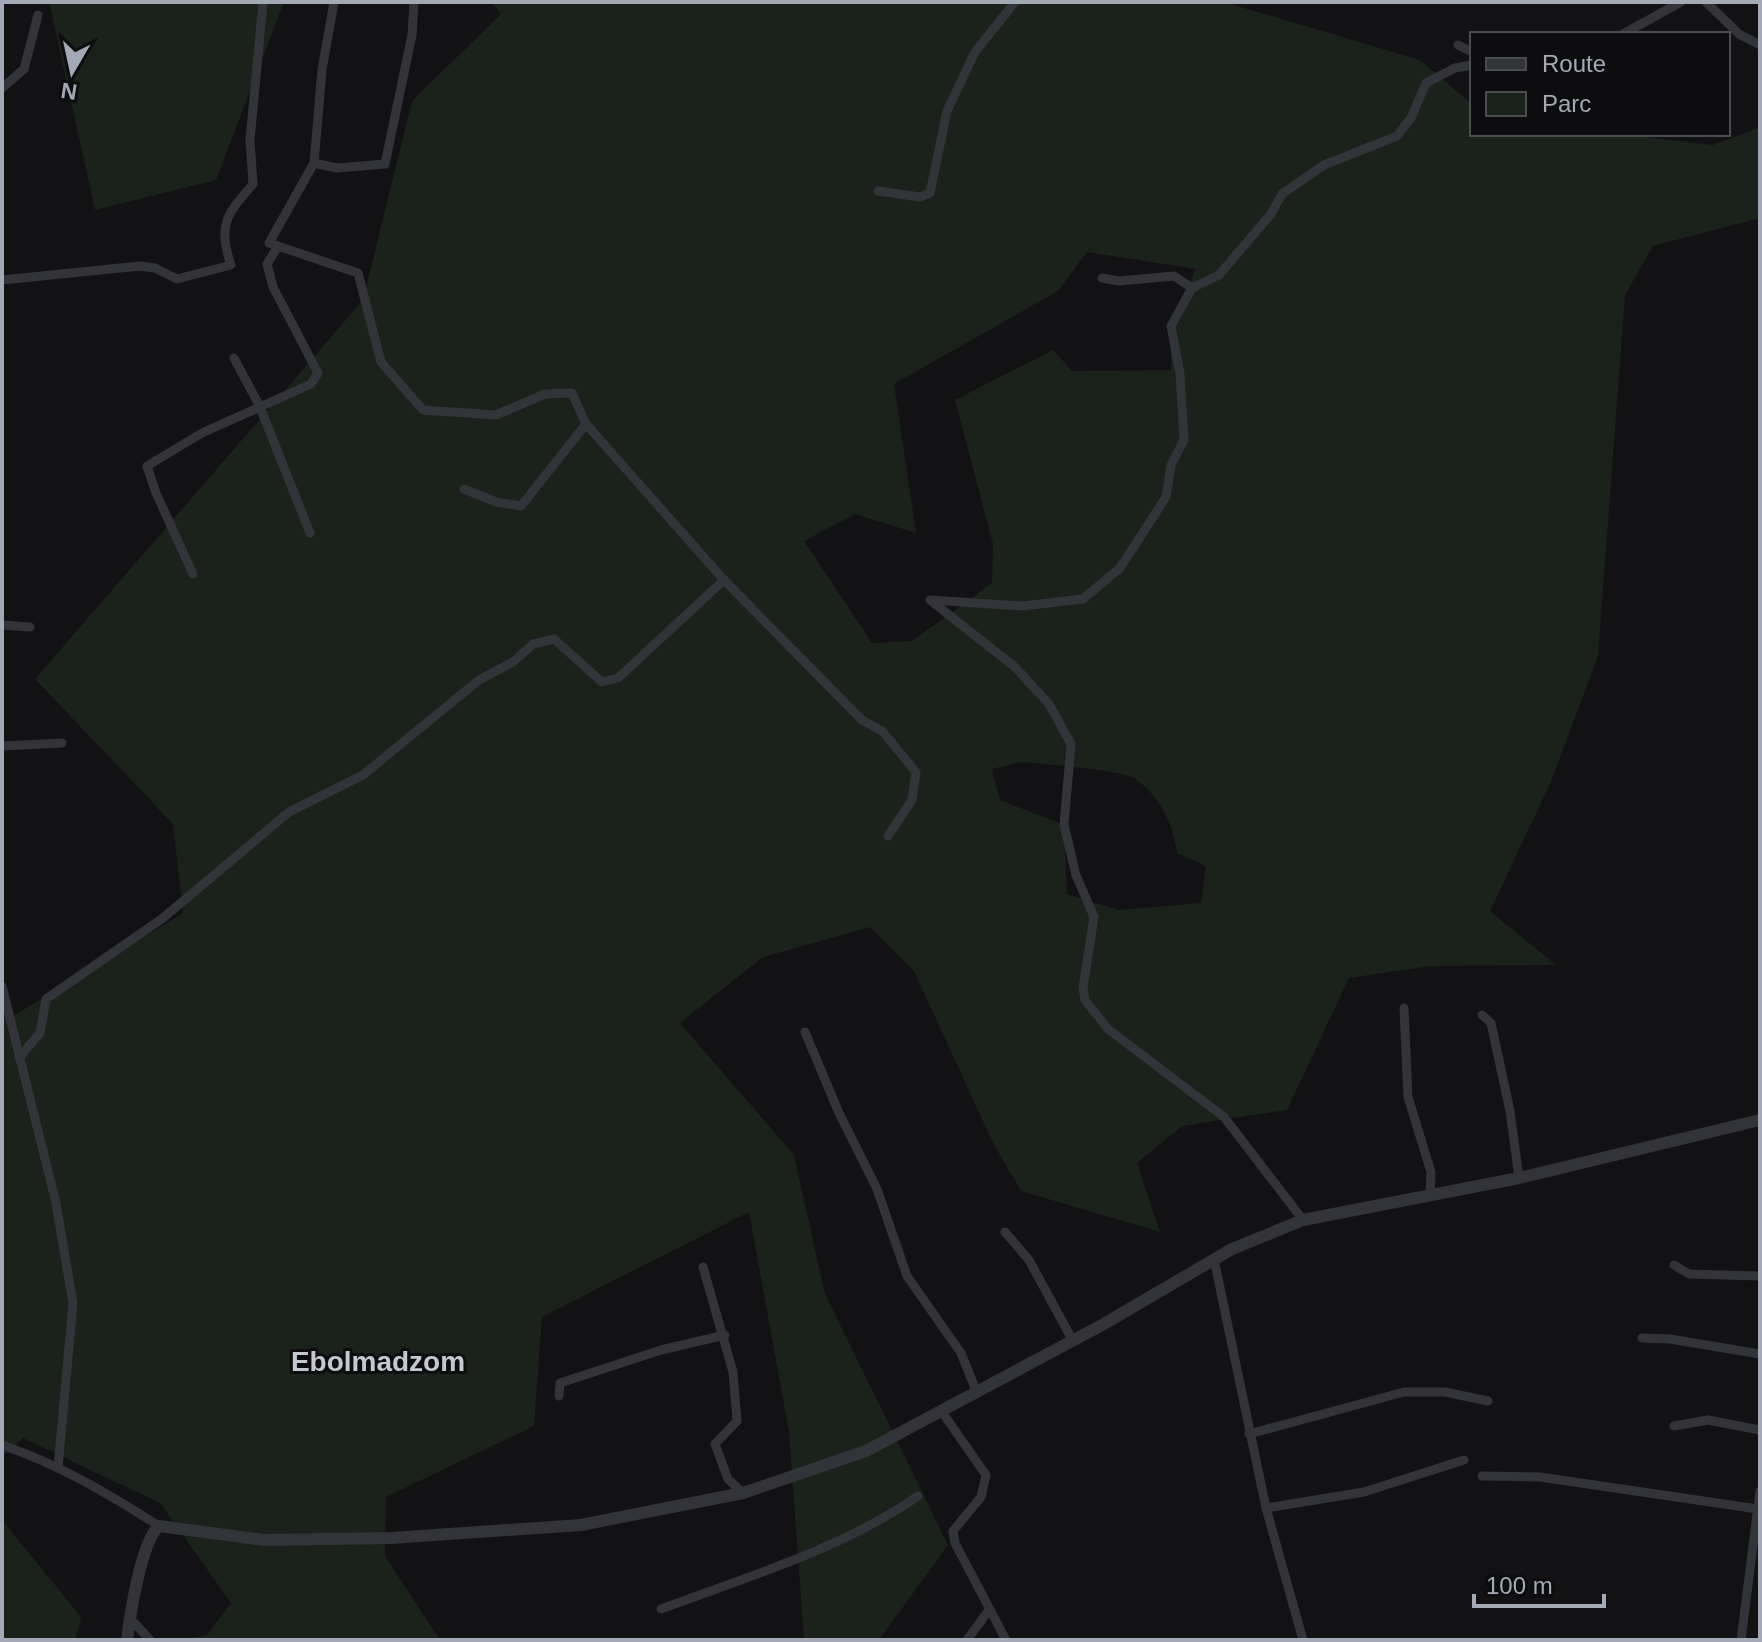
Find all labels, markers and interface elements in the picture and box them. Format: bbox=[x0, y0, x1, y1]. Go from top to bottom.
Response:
north arrow bbox=[32, 32, 112, 112]
legend bbox=[1470, 32, 1730, 136]
text: Route bbox=[1542, 50, 1606, 77]
text: N bbox=[59, 78, 79, 105]
text: Parc bbox=[1542, 90, 1591, 117]
district label: Ebolmadzom bbox=[291, 1346, 465, 1377]
scale bar bbox=[1474, 1558, 1604, 1608]
text: 100 m bbox=[1486, 1572, 1553, 1599]

